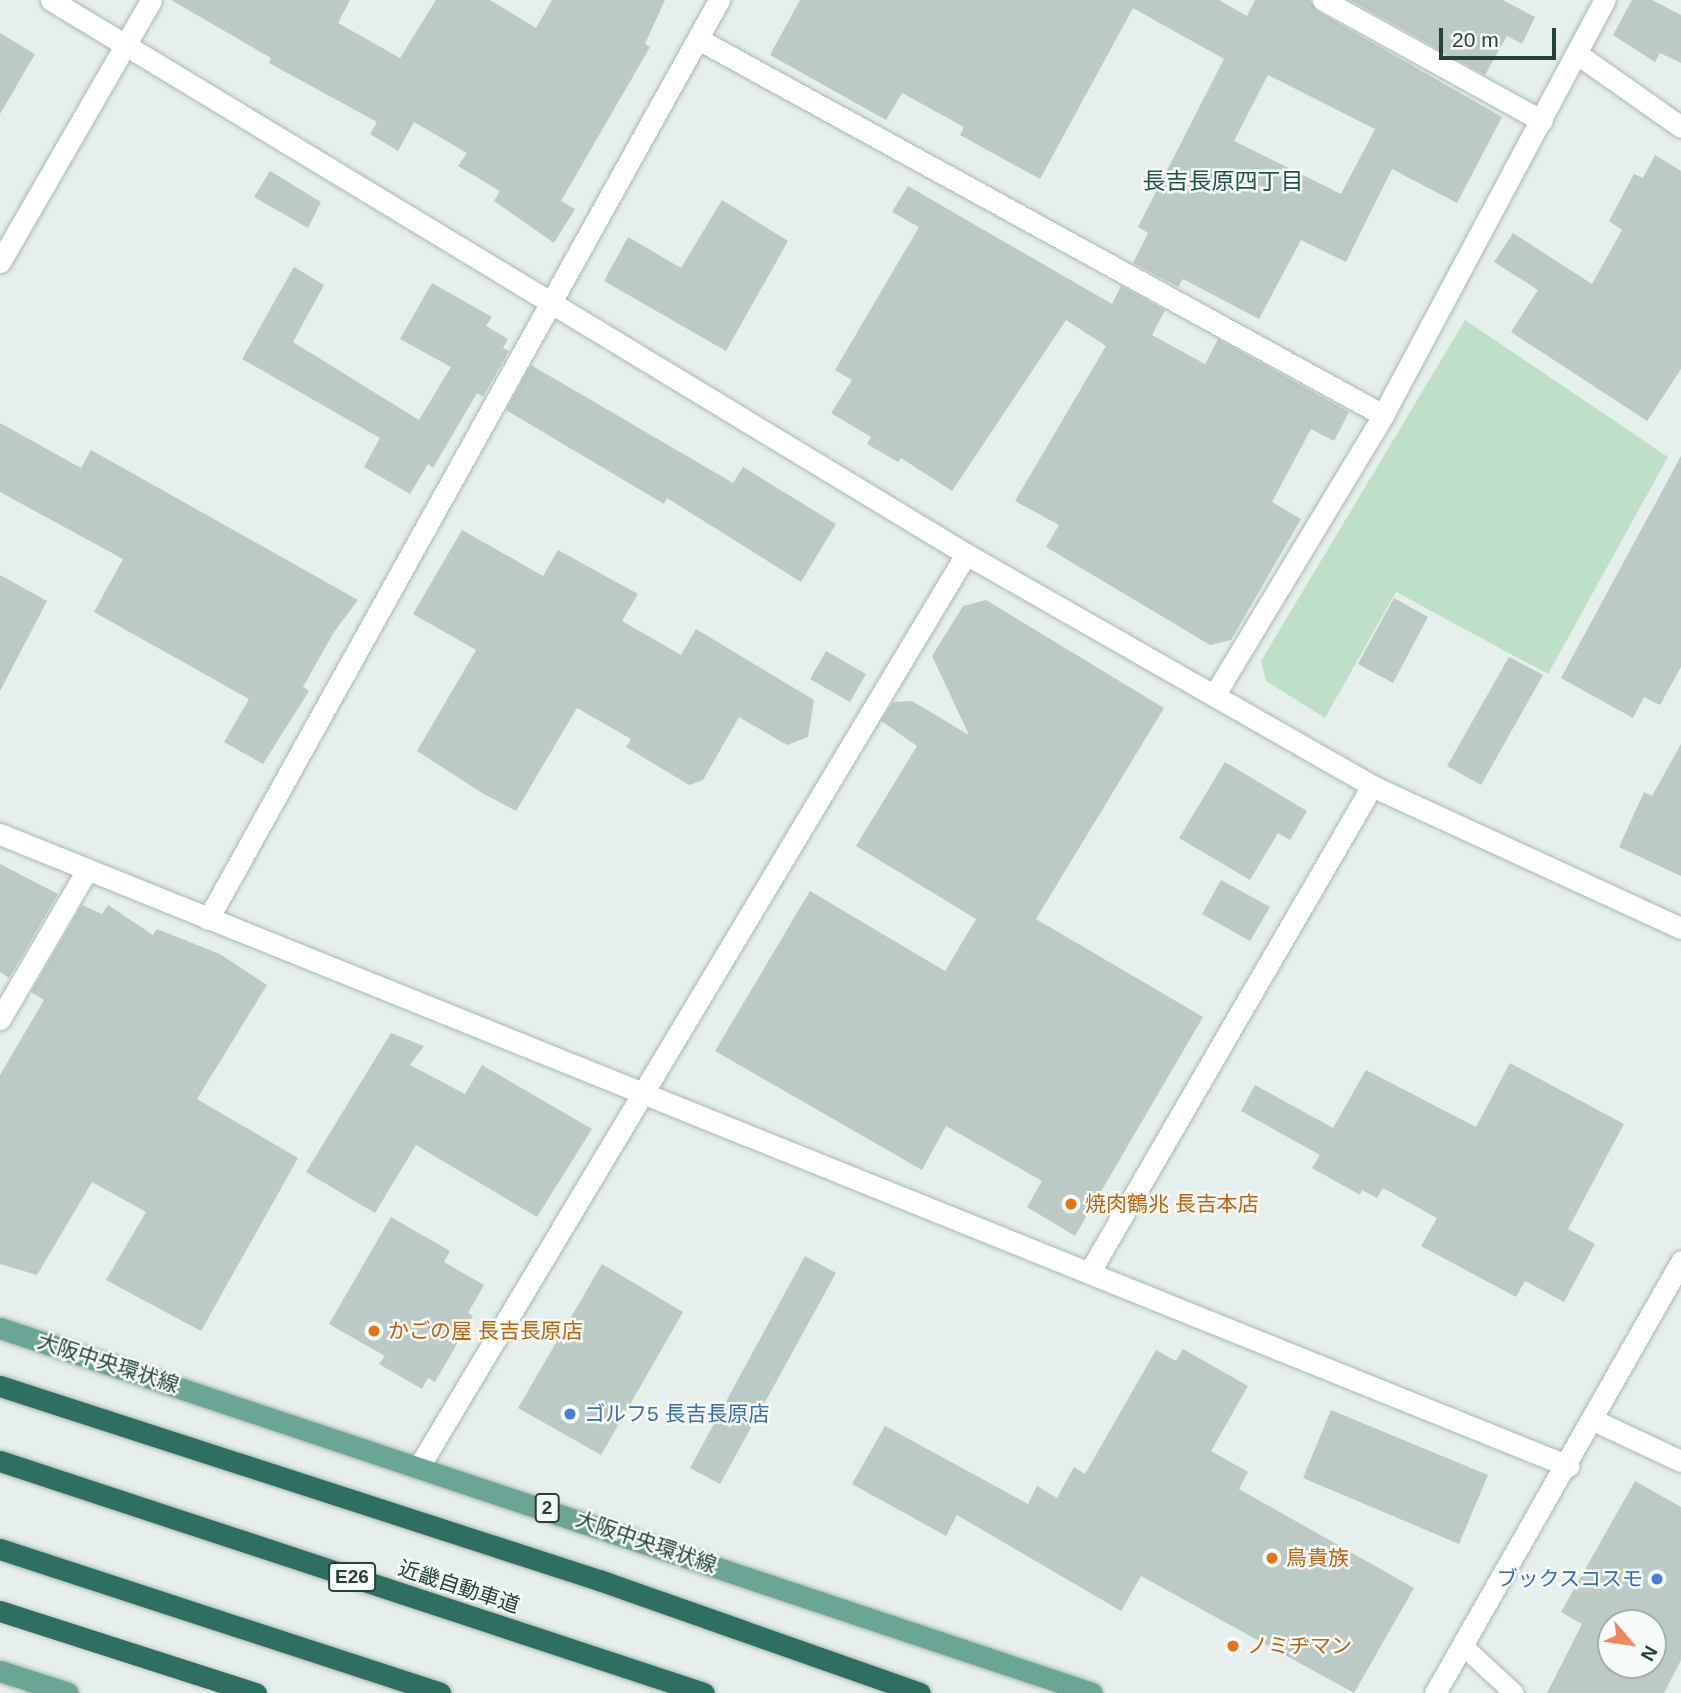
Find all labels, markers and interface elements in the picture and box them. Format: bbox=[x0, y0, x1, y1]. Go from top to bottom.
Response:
scale bar bbox=[1443, 14, 1560, 58]
text: 20 m bbox=[1452, 28, 1499, 51]
district label: 長吉長原四丁目 bbox=[1143, 167, 1303, 195]
place label: 焼肉鶴兆 長吉本店 bbox=[1085, 1191, 1259, 1217]
marker: 焼肉鶴兆 長吉本店 bbox=[1063, 1196, 1079, 1212]
place label: かごの屋 長吉長原店 bbox=[388, 1318, 583, 1344]
marker: かごの屋 長吉長原店 bbox=[366, 1323, 382, 1339]
street label: 大阪中央環状線 bbox=[34, 1328, 182, 1398]
place label: ゴルフ5 長吉長原店 bbox=[584, 1401, 770, 1427]
marker: ゴルフ5 長吉長原店 bbox=[562, 1406, 578, 1422]
road number: 2 bbox=[533, 1492, 561, 1524]
street label: 大阪中央環状線 bbox=[572, 1506, 720, 1578]
place label: 鳥貴族 bbox=[1286, 1545, 1349, 1571]
marker: 鳥貴族 bbox=[1264, 1550, 1280, 1566]
street label: 近畿自動車道 bbox=[395, 1556, 523, 1618]
road number: E26 bbox=[328, 1562, 376, 1592]
place label: ブックスコスモ bbox=[1496, 1566, 1643, 1592]
marker: ブックスコスモ bbox=[1649, 1571, 1665, 1587]
north arrow bbox=[1597, 1609, 1667, 1679]
place label: ノミヂマン bbox=[1247, 1633, 1352, 1659]
marker: ノミヂマン bbox=[1225, 1638, 1241, 1654]
text: N bbox=[1637, 1642, 1662, 1665]

